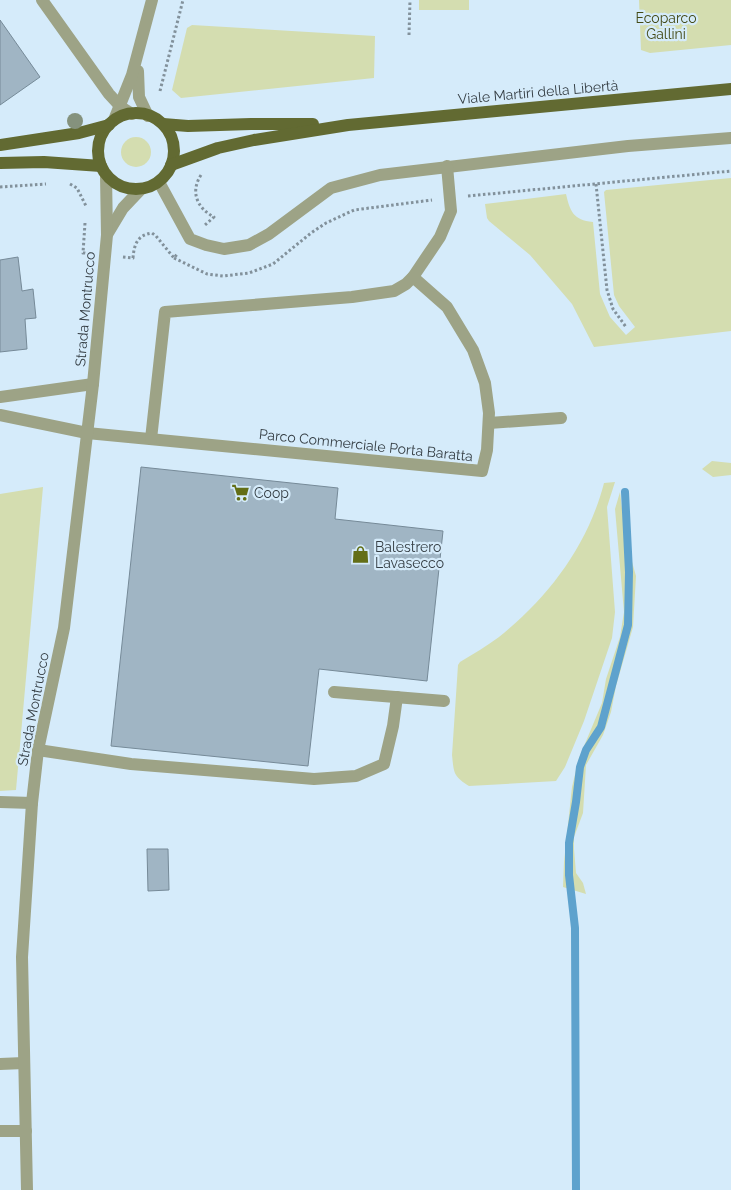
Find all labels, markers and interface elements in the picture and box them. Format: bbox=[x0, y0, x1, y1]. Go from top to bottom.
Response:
park label: Ecoparco Gallini bbox=[635, 10, 697, 42]
street label: Viale Martiri della Libertà bbox=[457, 77, 619, 107]
street label: Strada Montrucco bbox=[72, 251, 98, 367]
street label: Parco Commerciale Porta Baratta bbox=[258, 426, 474, 464]
supermarket icon: Coop bbox=[230, 483, 250, 503]
place label: Coop bbox=[254, 485, 289, 501]
place label: Balestrero Lavasecco bbox=[375, 539, 444, 571]
shop icon: Balestrero Lavasecco bbox=[351, 545, 371, 565]
street label: Strada Montrucco bbox=[14, 651, 52, 767]

